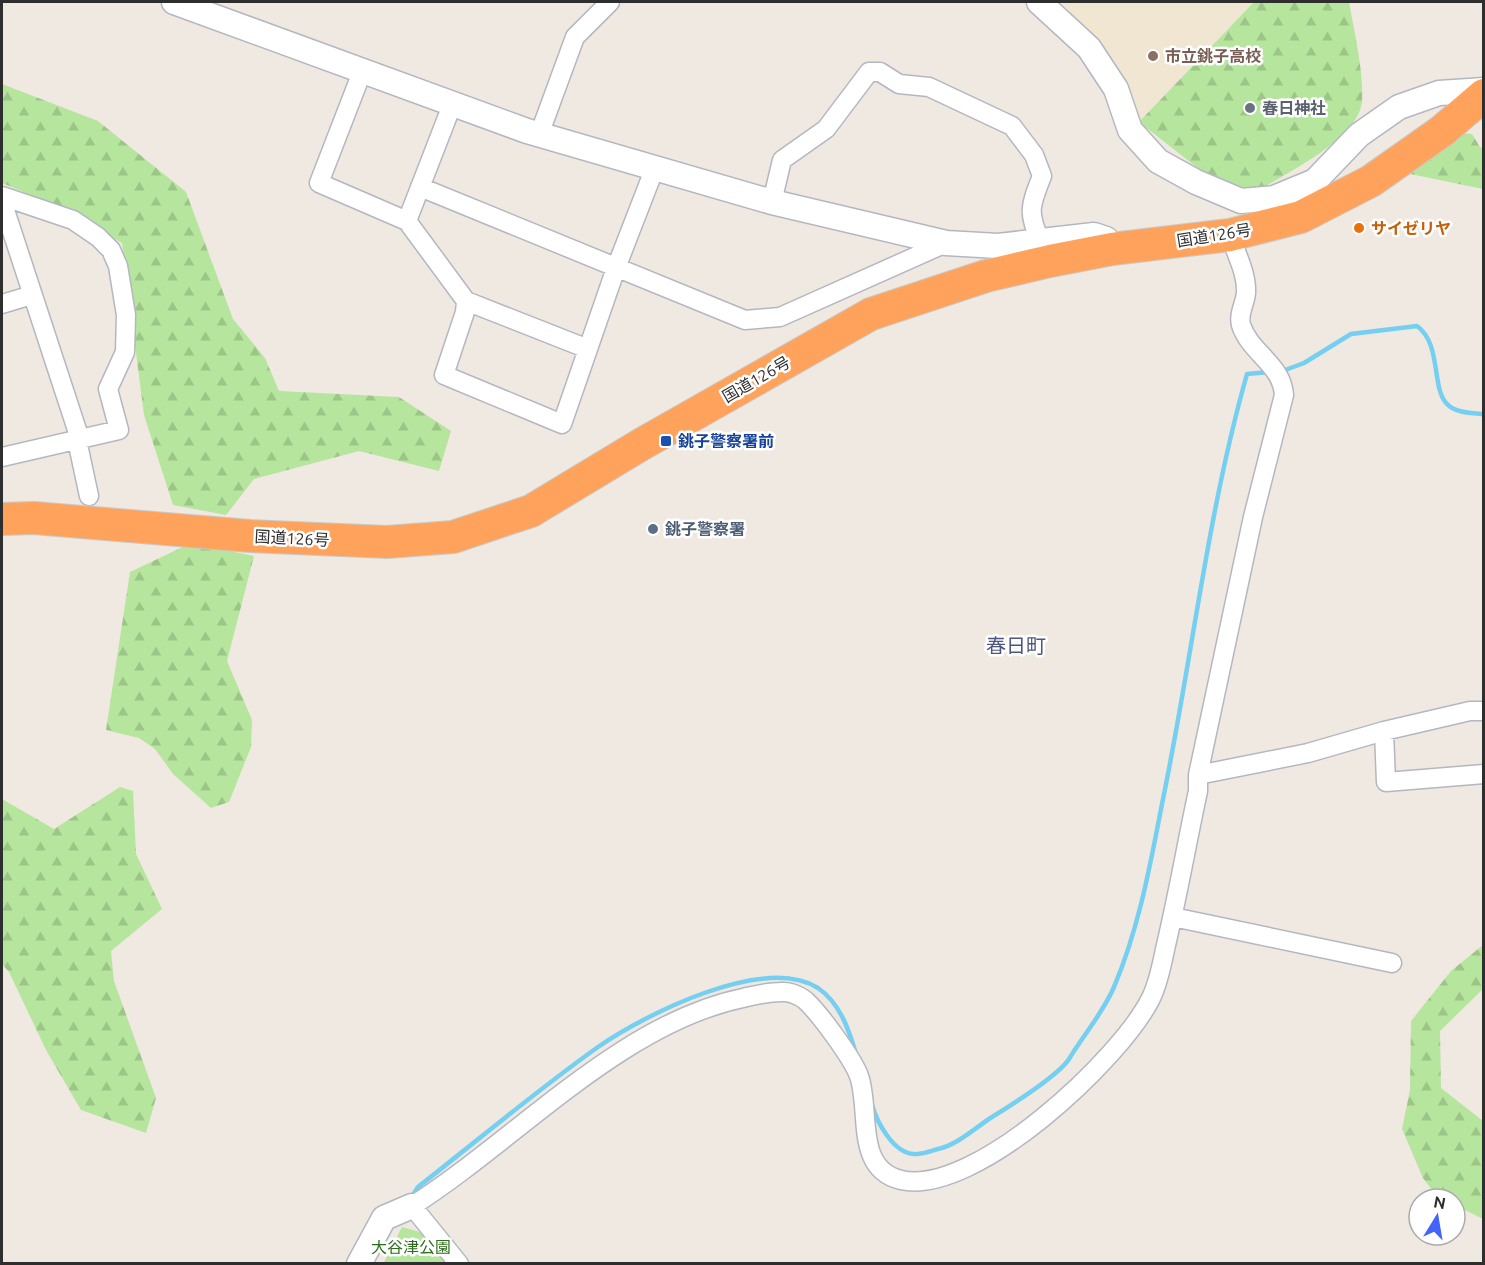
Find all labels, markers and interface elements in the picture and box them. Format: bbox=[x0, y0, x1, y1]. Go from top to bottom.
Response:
place label: 市立銚子高校 bbox=[1165, 47, 1261, 65]
marker: 市立銚子高校 bbox=[1146, 49, 1160, 63]
place label: 春日神社 bbox=[1262, 99, 1326, 117]
marker: 春日神社 bbox=[1243, 101, 1257, 115]
place label: サイゼリヤ bbox=[1371, 219, 1451, 237]
street label: 国道126号 bbox=[1176, 220, 1252, 250]
marker: サイゼリヤ bbox=[1352, 221, 1366, 235]
street label: 国道126号 bbox=[719, 352, 793, 406]
place label: 銚子警察署前 bbox=[678, 432, 774, 450]
marker: 銚子警察署前 bbox=[659, 434, 673, 448]
place label: 銚子警察署 bbox=[665, 520, 745, 538]
marker: 銚子警察署 bbox=[646, 522, 660, 536]
street label: 国道126号 bbox=[254, 527, 330, 549]
district label: 春日町 bbox=[986, 634, 1046, 657]
north arrow bbox=[1407, 1187, 1467, 1247]
text: N bbox=[1432, 1192, 1447, 1212]
park label: 大谷津公園 bbox=[371, 1238, 451, 1256]

